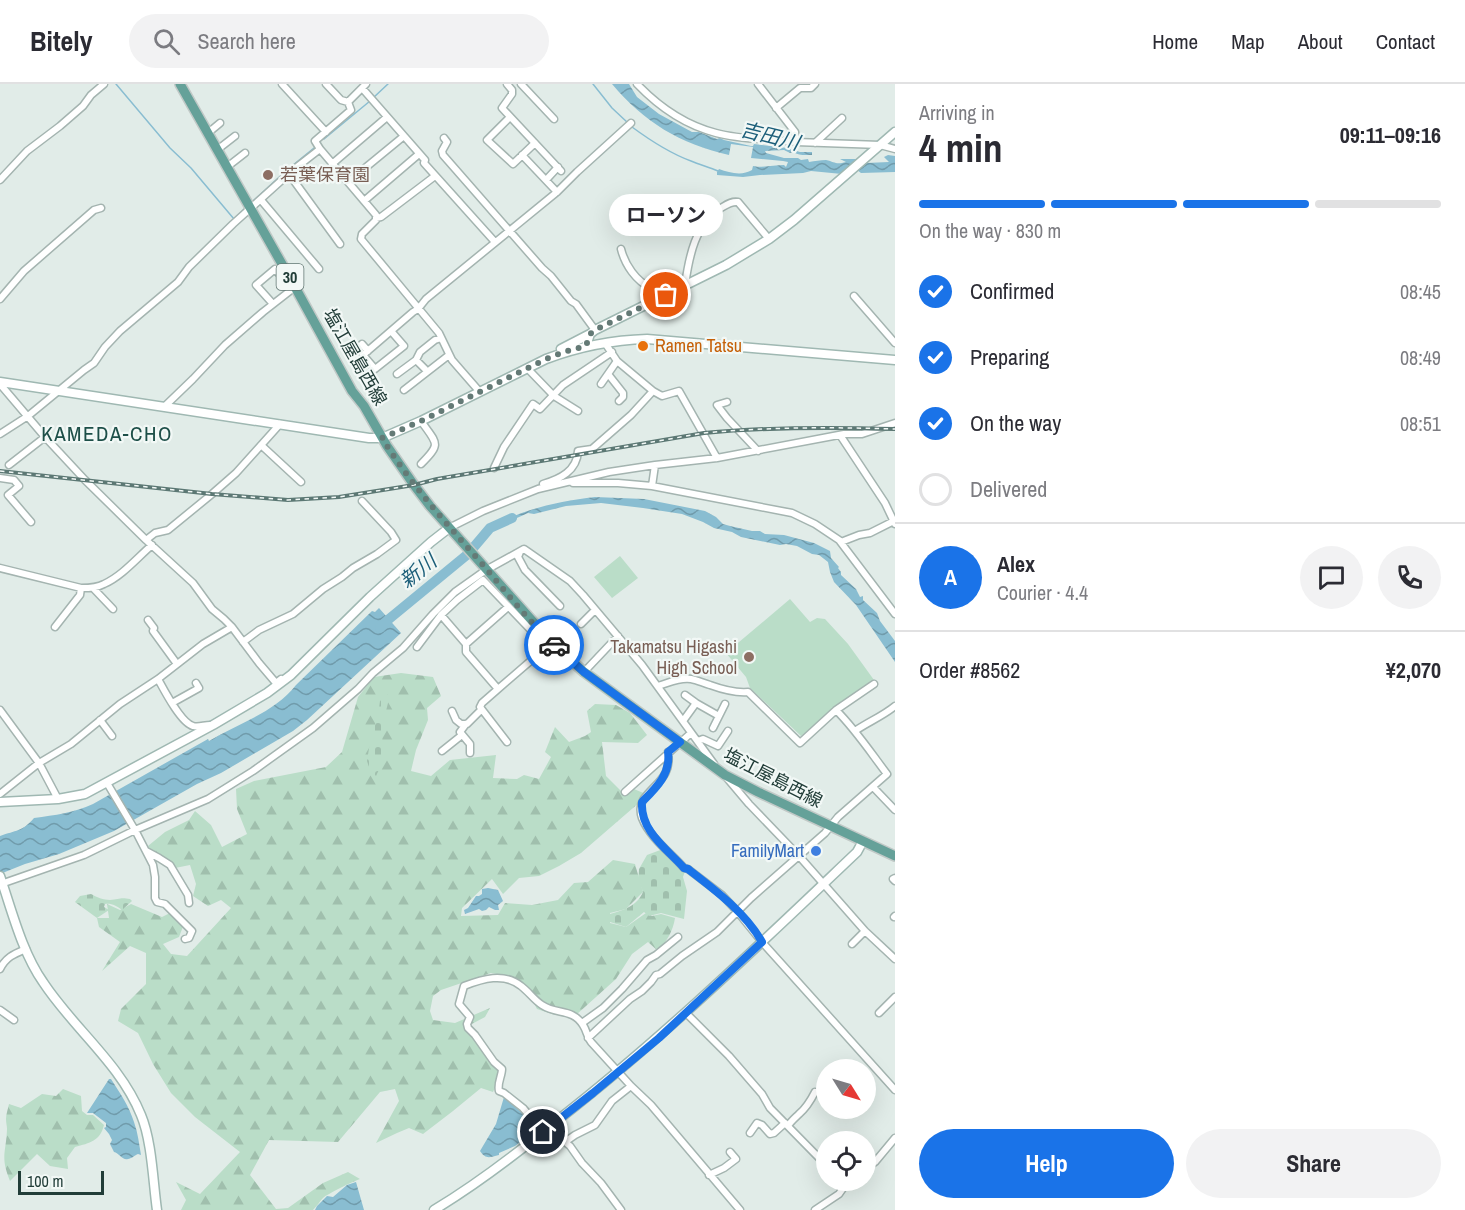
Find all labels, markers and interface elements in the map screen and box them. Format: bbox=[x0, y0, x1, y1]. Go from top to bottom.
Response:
search box bbox=[129, 14, 549, 68]
text: Bitely bbox=[30, 22, 93, 60]
icon: search bbox=[150, 25, 183, 58]
text: Search here bbox=[198, 26, 296, 56]
text: Home bbox=[1152, 27, 1198, 56]
text: Map bbox=[1231, 27, 1265, 56]
text: About bbox=[1298, 27, 1343, 56]
text: Contact bbox=[1376, 27, 1435, 56]
text: Arriving in bbox=[919, 99, 995, 126]
water label: 吉田川 bbox=[738, 115, 804, 156]
text: 09:11–09:16 bbox=[1340, 120, 1441, 150]
text: 4 min bbox=[919, 122, 1003, 174]
place label: 若葉保育園 bbox=[280, 162, 370, 187]
marker: 若葉保育園 bbox=[261, 168, 275, 182]
callout: ローソン bbox=[609, 193, 723, 235]
text: ローソン bbox=[626, 201, 706, 228]
text: On the way · 830 m bbox=[919, 217, 1061, 244]
road number: 30 bbox=[276, 264, 304, 290]
pin bbox=[640, 269, 691, 320]
icon: check bbox=[919, 275, 952, 308]
text: Confirmed bbox=[970, 276, 1054, 306]
icon: bag bbox=[649, 278, 682, 311]
text: 08:45 bbox=[1400, 278, 1441, 305]
street label: 塩江屋島西線 bbox=[318, 304, 393, 410]
place label: Ramen Tatsu bbox=[655, 333, 742, 358]
marker: Ramen Tatsu bbox=[636, 339, 650, 353]
icon: check bbox=[919, 341, 952, 374]
text: Preparing bbox=[970, 342, 1049, 372]
text: 08:49 bbox=[1400, 344, 1441, 371]
icon: check bbox=[919, 407, 952, 440]
text: On the way bbox=[970, 408, 1061, 438]
text: 08:51 bbox=[1400, 410, 1441, 437]
district label: KAMEDA-CHO bbox=[41, 419, 173, 448]
text: Delivered bbox=[970, 474, 1047, 504]
water label: 新川 bbox=[394, 546, 443, 594]
button: chat bbox=[1300, 546, 1363, 609]
button: phone bbox=[1378, 546, 1441, 609]
text: Alex bbox=[997, 549, 1035, 579]
text: A bbox=[944, 562, 957, 592]
text: Courier · 4.4 bbox=[997, 579, 1088, 606]
courier bbox=[524, 615, 584, 675]
icon: car bbox=[538, 629, 571, 662]
place label: Takamatsu Higashi High School bbox=[610, 634, 737, 680]
marker: Takamatsu Higashi High School bbox=[742, 650, 756, 664]
text: Order #8562 bbox=[919, 655, 1020, 685]
text: ¥2,070 bbox=[1386, 655, 1441, 685]
street label: 塩江屋島西線 bbox=[719, 742, 827, 813]
place label: FamilyMart bbox=[731, 838, 804, 863]
marker: FamilyMart bbox=[809, 844, 823, 858]
north arrow bbox=[816, 1059, 876, 1119]
map controls bbox=[816, 1059, 876, 1191]
pin bbox=[517, 1106, 568, 1157]
icon: home bbox=[526, 1115, 559, 1148]
button: Help bbox=[919, 1129, 1174, 1198]
button: Share bbox=[1186, 1129, 1441, 1198]
button: locate bbox=[816, 1131, 876, 1191]
scale bar bbox=[18, 1168, 104, 1196]
text: 100 m bbox=[27, 1170, 63, 1192]

